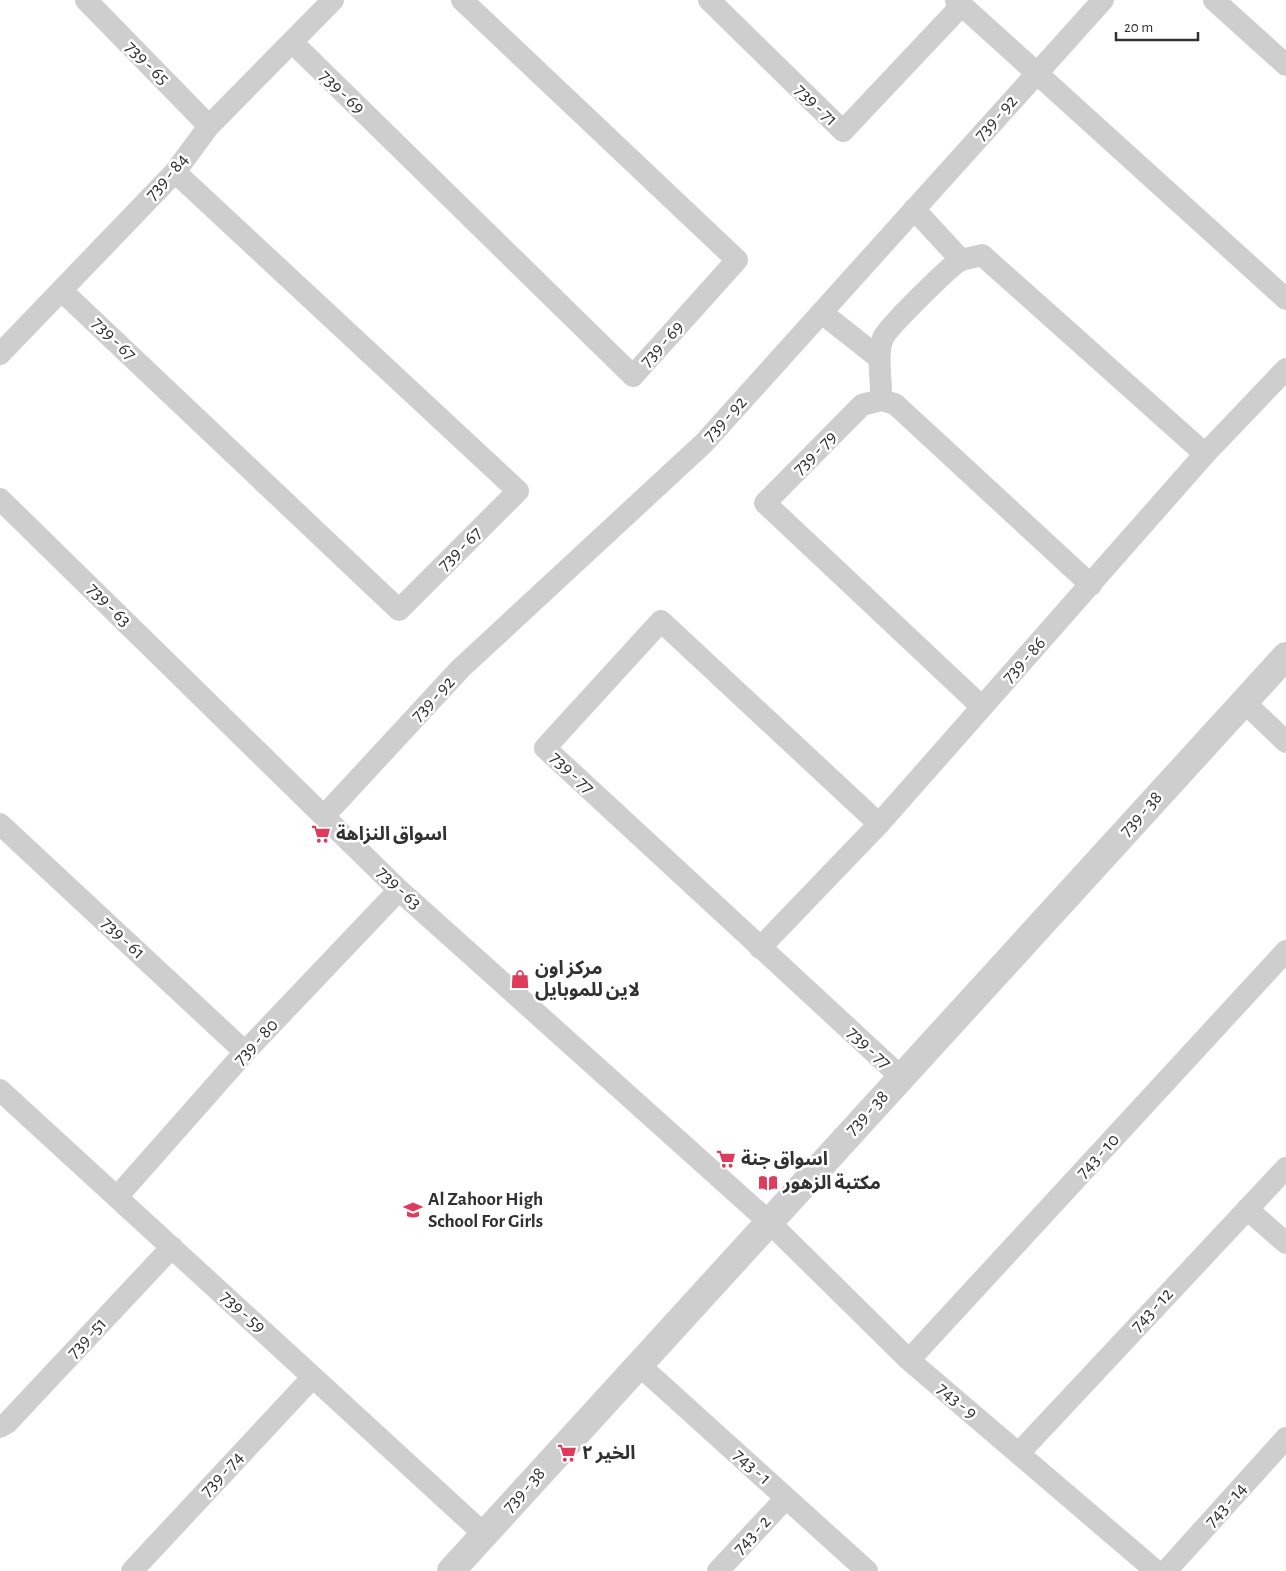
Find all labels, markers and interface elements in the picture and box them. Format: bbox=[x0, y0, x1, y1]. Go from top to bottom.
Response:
scale bar bbox=[1116, 10, 1198, 42]
text: 20 m bbox=[1124, 20, 1153, 35]
street label: 739 - 65 bbox=[121, 37, 173, 89]
street label: 739 - 69 bbox=[316, 66, 368, 118]
street label: 739 - 71 bbox=[791, 80, 841, 130]
street label: 739 - 92 bbox=[971, 91, 1021, 145]
street label: 739 - 84 bbox=[142, 150, 192, 204]
street label: 739 - 67 bbox=[88, 314, 140, 365]
street label: 739 - 69 bbox=[637, 317, 687, 371]
street label: 739 - 92 bbox=[700, 392, 751, 445]
street label: 739 - 79 bbox=[789, 427, 841, 479]
street label: 739 - 67 bbox=[434, 523, 486, 575]
street label: 739 - 63 bbox=[83, 579, 135, 631]
street label: 739 - 86 bbox=[999, 633, 1049, 687]
street label: 739 - 92 bbox=[408, 672, 459, 725]
street label: 739 - 77 bbox=[546, 748, 598, 798]
street label: 739 - 38 bbox=[1116, 788, 1166, 840]
supermarket icon: اسواق النزاهة bbox=[310, 823, 332, 845]
place label: اسواق النزاهة bbox=[336, 824, 447, 845]
street label: 739 - 63 bbox=[373, 863, 425, 913]
street label: 739 - 61 bbox=[97, 913, 149, 963]
place label: مركز اون لاين للموبايل bbox=[535, 959, 640, 1001]
shop icon: مركز اون لاين للموبايل bbox=[509, 968, 531, 990]
street label: 739 - 80 bbox=[230, 1015, 282, 1069]
street label: 739 - 77 bbox=[843, 1023, 895, 1073]
street label: 739 - 38 bbox=[842, 1087, 892, 1139]
street label: 743 - 10 bbox=[1073, 1130, 1123, 1182]
supermarket icon: اسواق جنة bbox=[715, 1148, 737, 1170]
place label: اسواق جنة bbox=[741, 1149, 828, 1169]
library icon: مكتبة الزهور bbox=[757, 1172, 779, 1194]
place label: مكتبة الزهور bbox=[782, 1173, 881, 1194]
place label: Al Zahoor High School For Girls bbox=[428, 1190, 543, 1231]
school or university icon: Al Zahoor High School For Girls bbox=[402, 1199, 424, 1221]
street label: 743 - 12 bbox=[1127, 1284, 1177, 1336]
street label: 739 - 59 bbox=[217, 1287, 269, 1337]
street label: 739 -51 bbox=[64, 1314, 110, 1362]
street label: 743 - 9 bbox=[933, 1379, 981, 1423]
supermarket icon: الخير ٢ bbox=[556, 1442, 578, 1464]
place label: الخير ٢ bbox=[582, 1444, 635, 1464]
street label: 743 - 1 bbox=[729, 1445, 775, 1489]
street label: 739 - 74 bbox=[197, 1448, 247, 1500]
street label: 739 - 38 bbox=[499, 1464, 549, 1516]
street label: 743 - 14 bbox=[1201, 1479, 1251, 1531]
street label: 743 - 2 bbox=[729, 1512, 775, 1558]

